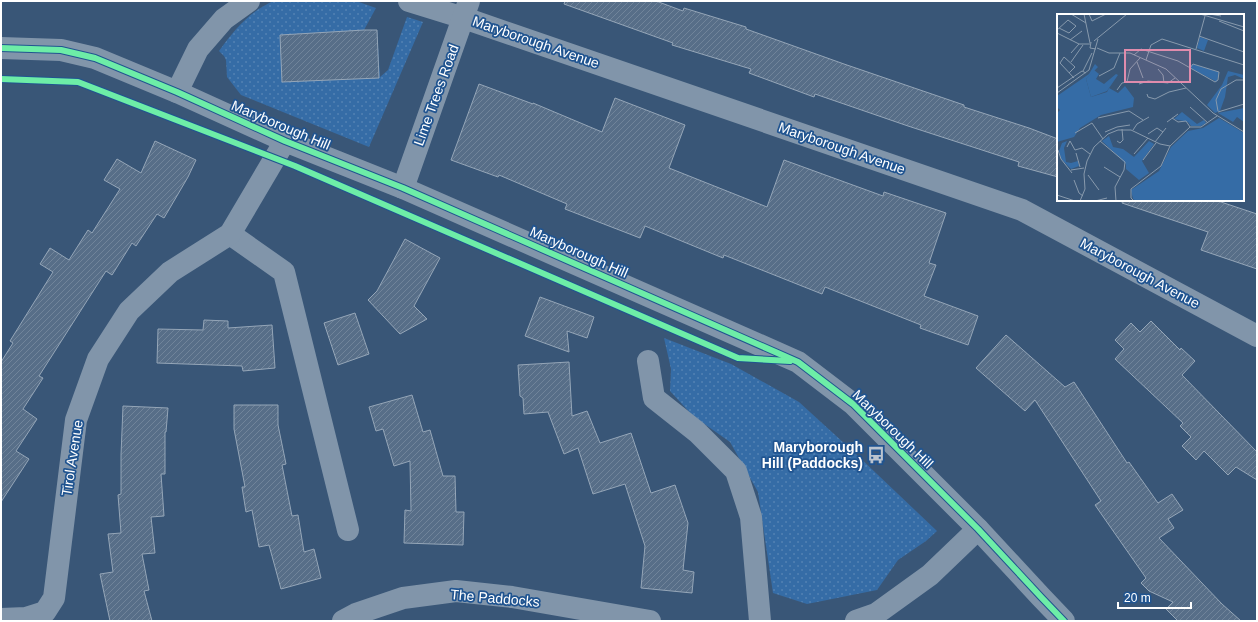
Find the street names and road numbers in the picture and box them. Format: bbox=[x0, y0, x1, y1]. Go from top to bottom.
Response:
street label: Maryborough Avenue bbox=[471, 13, 602, 71]
street label: Lime Trees Road bbox=[410, 42, 462, 148]
street label: Maryborough Hill bbox=[229, 97, 333, 153]
street label: Maryborough Avenue bbox=[777, 119, 908, 177]
street label: Maryborough Hill bbox=[527, 223, 631, 281]
street label: Maryborough Avenue bbox=[1078, 235, 1203, 311]
street label: Maryborough Hill bbox=[849, 386, 937, 472]
street label: Tirol Avenue bbox=[58, 418, 86, 497]
street label: The Paddocks bbox=[450, 586, 540, 610]

